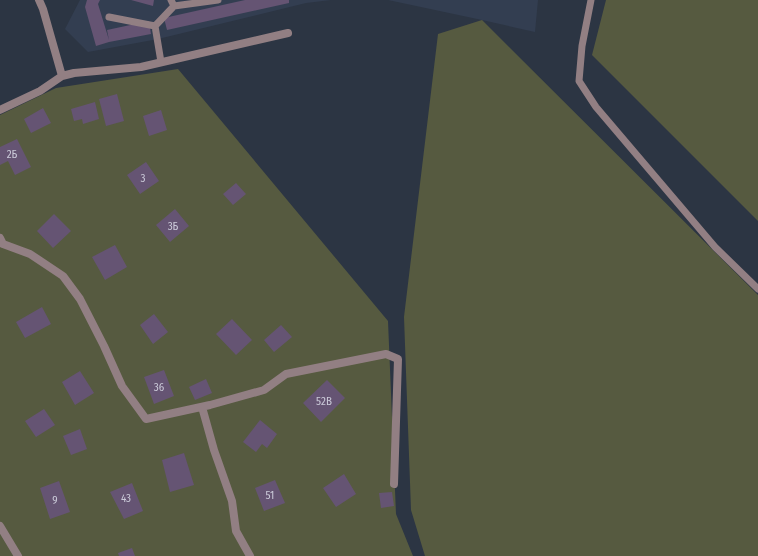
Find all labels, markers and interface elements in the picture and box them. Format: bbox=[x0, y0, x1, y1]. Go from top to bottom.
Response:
house number: 2Б bbox=[7, 148, 18, 161]
house number: 3 bbox=[141, 172, 146, 185]
house number: 3Б bbox=[168, 220, 179, 233]
house number: 36 bbox=[154, 381, 165, 394]
house number: 52В bbox=[316, 395, 332, 408]
house number: 51 bbox=[266, 489, 274, 502]
house number: 43 bbox=[121, 492, 131, 505]
house number: 9 bbox=[52, 494, 58, 507]

